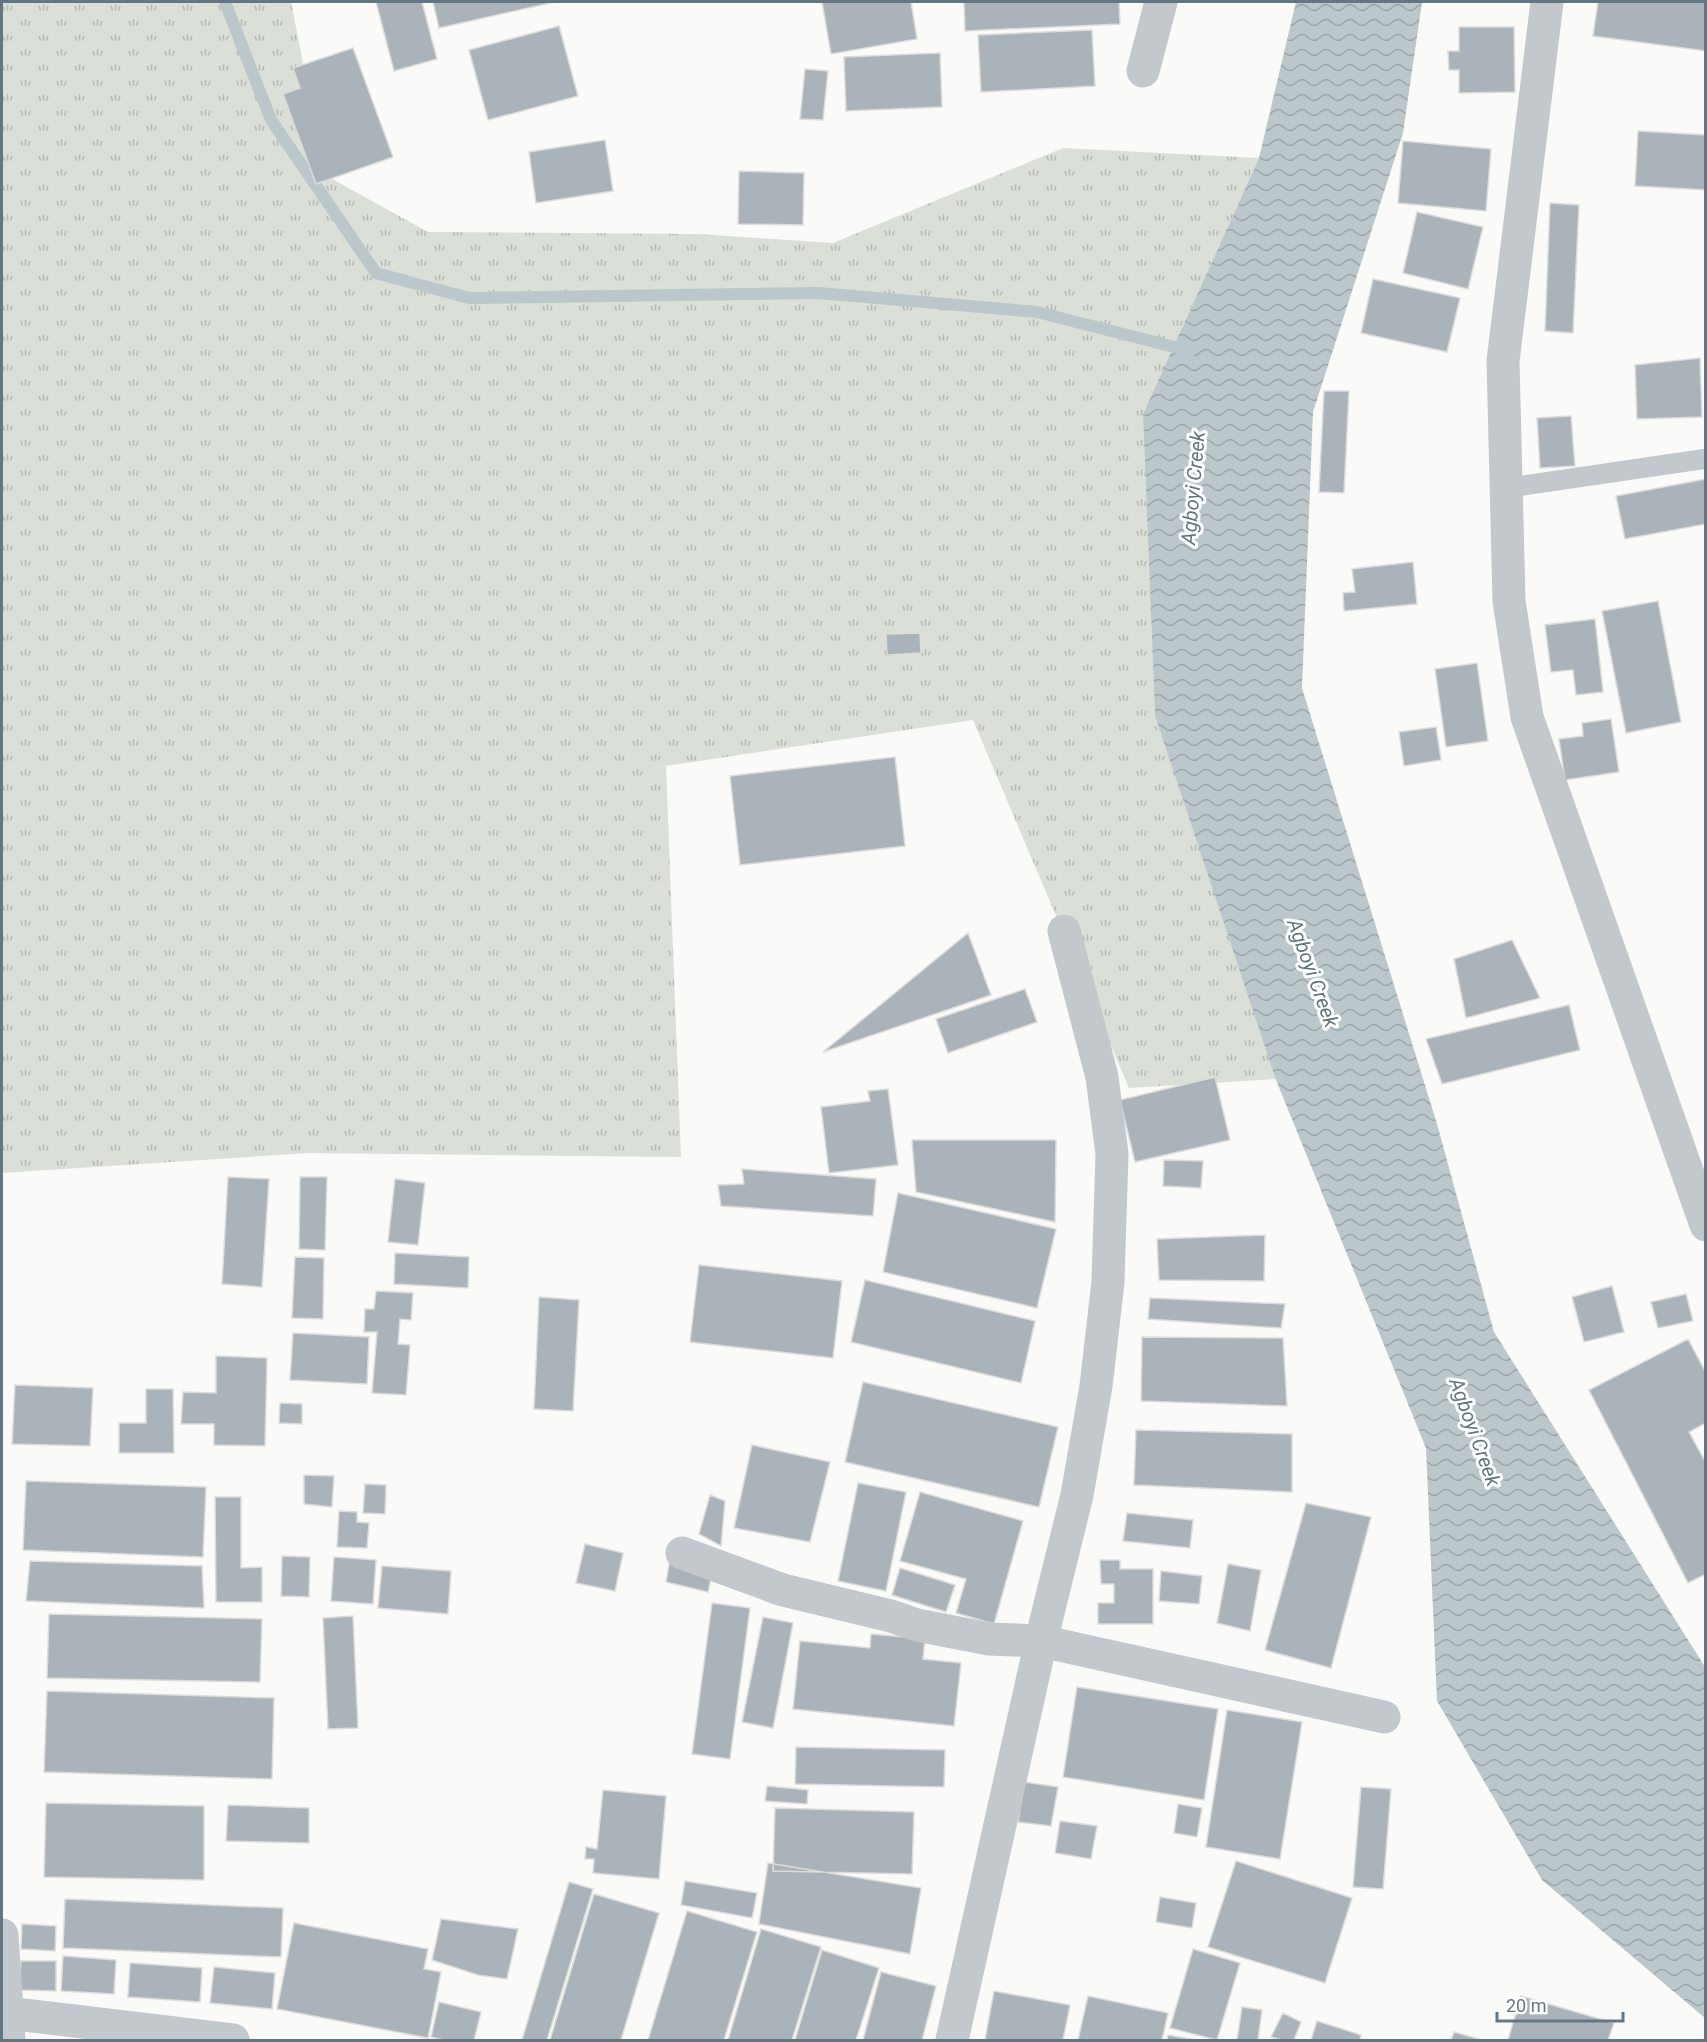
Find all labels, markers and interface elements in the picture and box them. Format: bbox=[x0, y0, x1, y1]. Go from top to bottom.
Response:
water label: Agboyi Creek bbox=[1176, 429, 1210, 547]
water label: Agboyi Creek bbox=[1282, 915, 1344, 1032]
water label: Agboyi Creek bbox=[1444, 1374, 1506, 1491]
scale bar bbox=[1497, 1985, 1623, 2023]
text: 20 m bbox=[1506, 1995, 1546, 2016]

